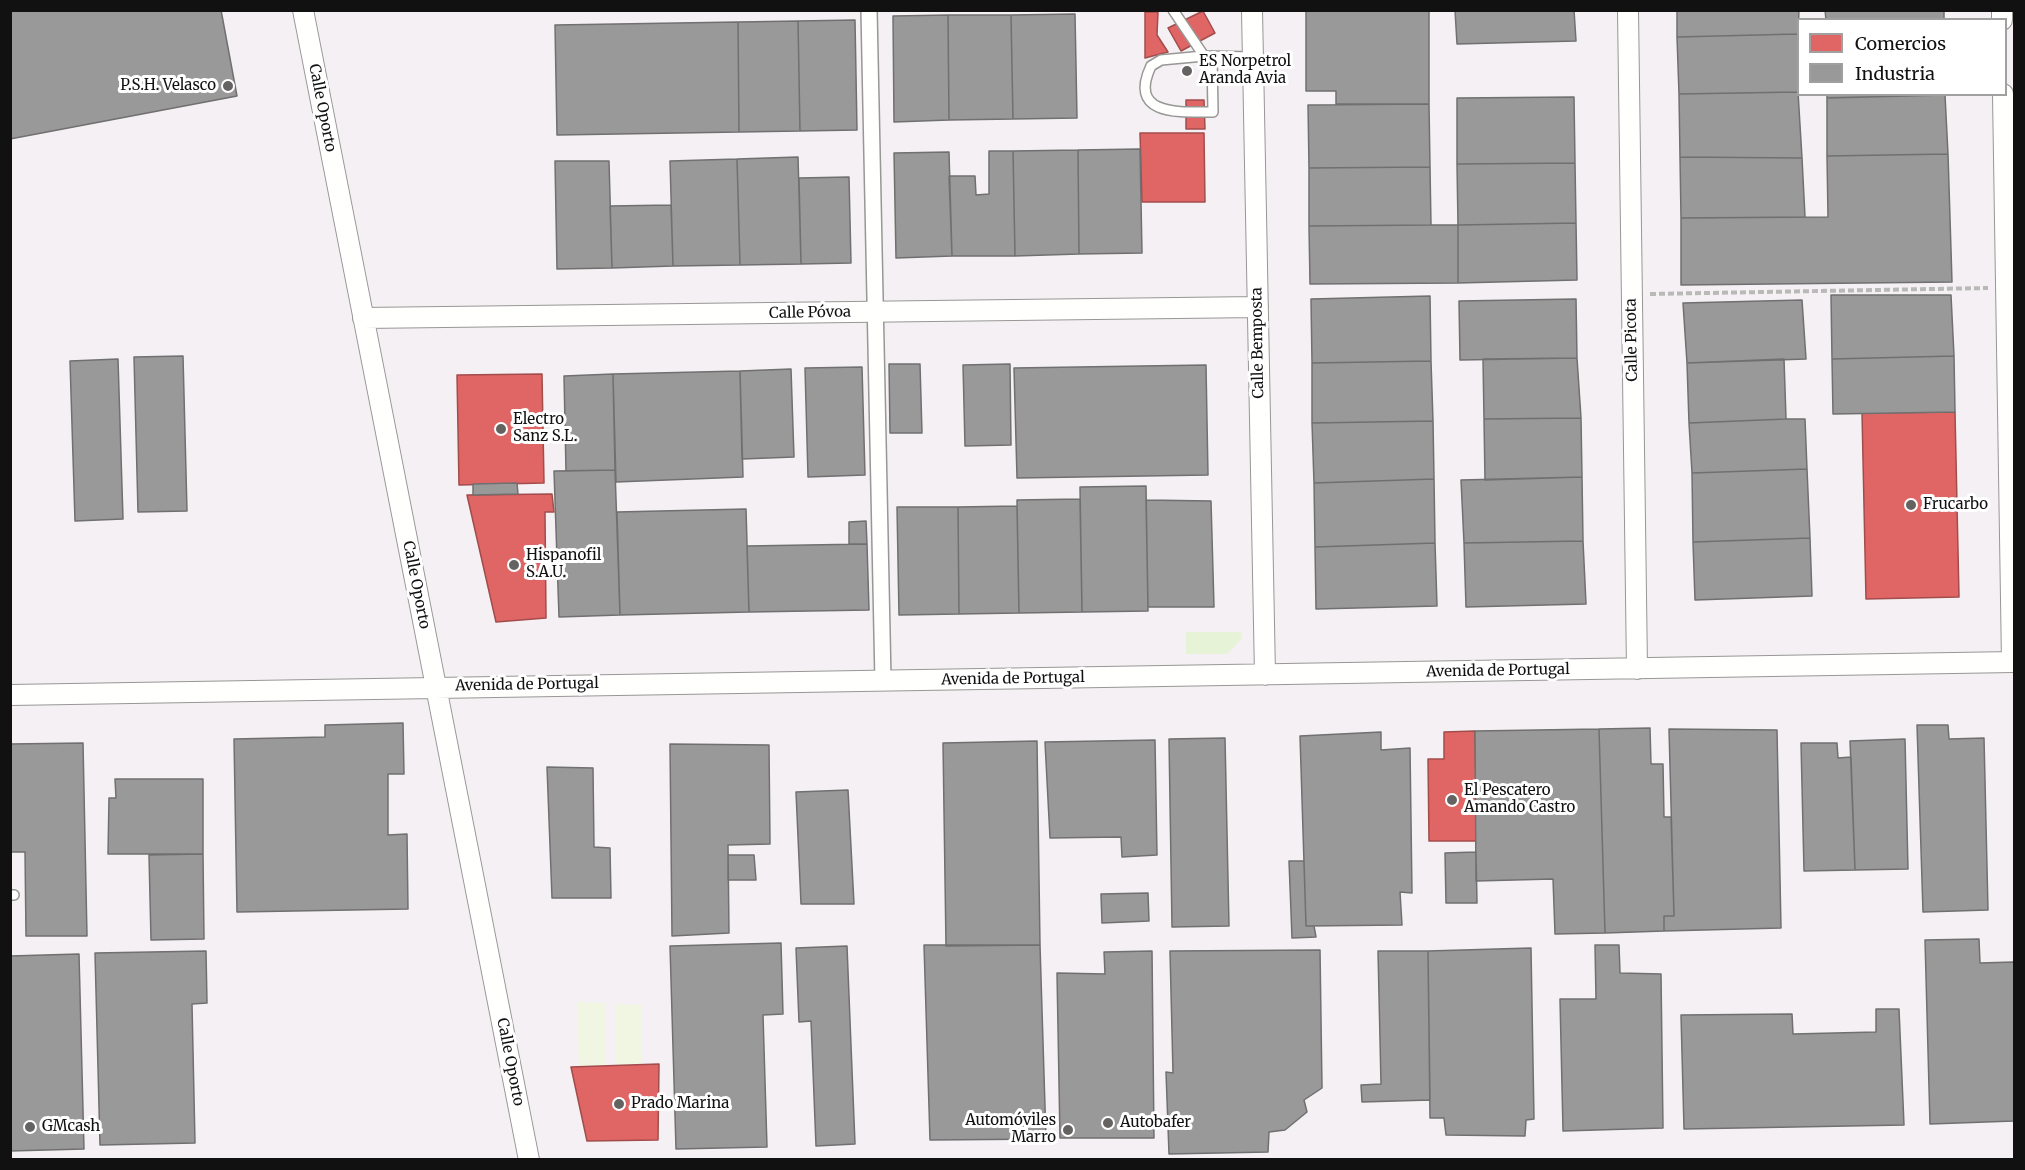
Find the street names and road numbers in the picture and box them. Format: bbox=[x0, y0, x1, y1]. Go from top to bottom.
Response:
street label: Calle Oporto bbox=[305, 63, 339, 153]
street label: Calle Bemposta bbox=[1248, 287, 1268, 399]
street label: Calle Picota bbox=[1622, 298, 1642, 382]
street label: Calle Póvoa bbox=[769, 303, 851, 323]
street label: Calle Oporto bbox=[399, 540, 433, 630]
street label: Avenida de Portugal bbox=[1426, 661, 1570, 681]
street label: Avenida de Portugal bbox=[941, 669, 1085, 689]
street label: Avenida de Portugal bbox=[455, 675, 599, 695]
street label: Calle Oporto bbox=[493, 1017, 527, 1107]

